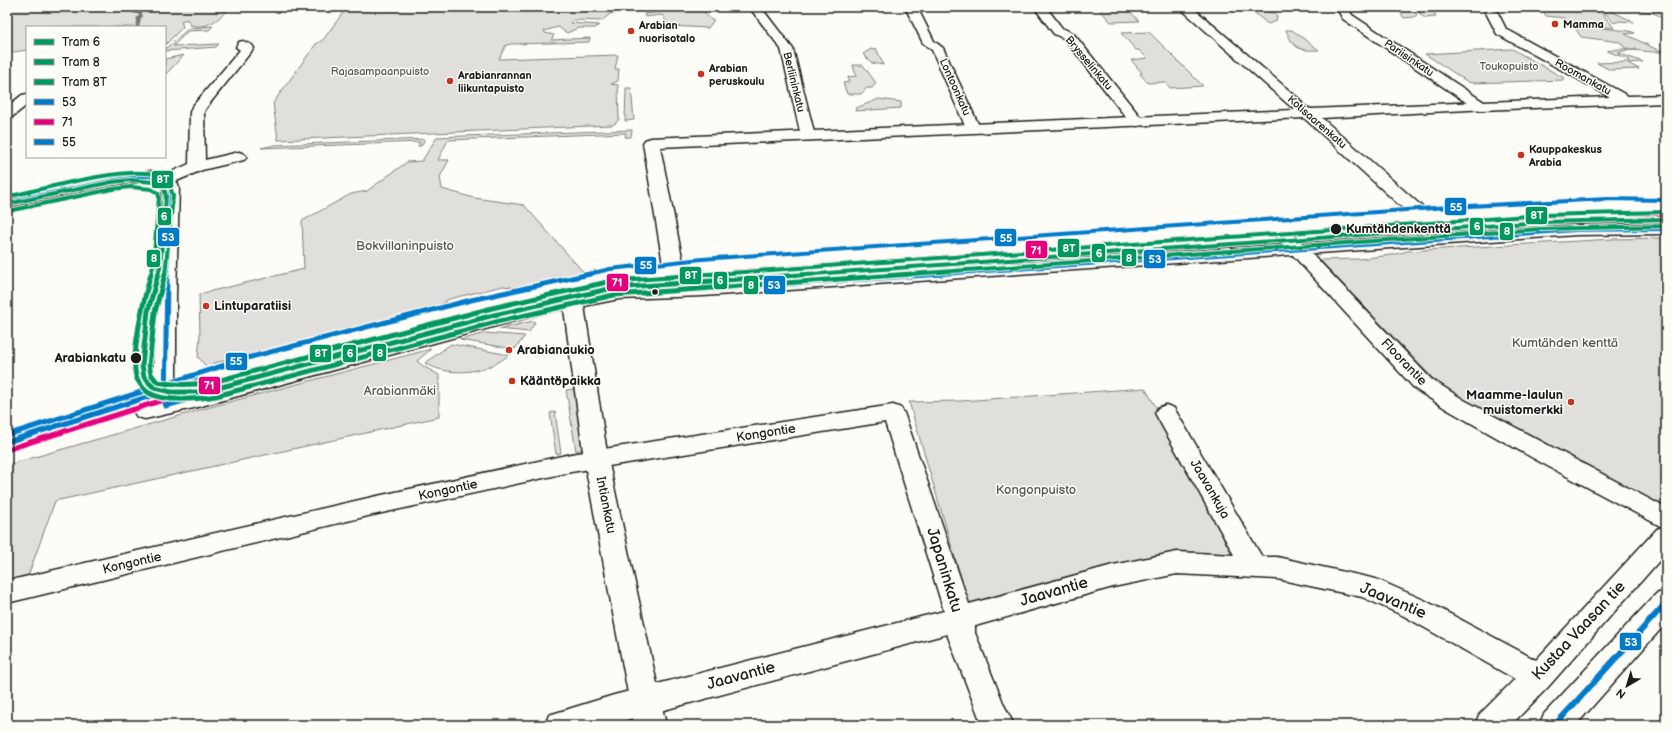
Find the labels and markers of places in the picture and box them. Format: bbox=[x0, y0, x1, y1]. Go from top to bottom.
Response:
place label: Mamma bbox=[1563, 18, 1604, 31]
place label: Arabian nuorisotalo bbox=[638, 19, 695, 45]
marker: Mamma bbox=[1550, 19, 1560, 29]
marker: Arabian nuorisotalo bbox=[626, 26, 636, 36]
place label: Arabian peruskoulu bbox=[708, 62, 765, 88]
place label: Arabianrannan liikuntapuisto bbox=[457, 69, 532, 95]
marker: Arabian peruskoulu bbox=[696, 69, 706, 79]
marker: Arabianrannan liikuntapuisto bbox=[445, 76, 455, 86]
place label: Kauppakeskus Arabia bbox=[1528, 143, 1603, 169]
marker: Kauppakeskus Arabia bbox=[1516, 150, 1526, 160]
place label: Kumtähdenkenttä bbox=[1346, 221, 1451, 237]
marker: Kumtähdenkenttä bbox=[1329, 222, 1343, 236]
unlabelled marker bbox=[650, 287, 660, 297]
place label: Lintuparatiisi bbox=[214, 298, 291, 314]
marker: Lintuparatiisi bbox=[201, 301, 211, 311]
place label: Arabianaukio bbox=[516, 342, 595, 358]
marker: Arabianaukio bbox=[504, 345, 514, 355]
place label: Arabiankatu bbox=[54, 350, 126, 366]
marker: Arabiankatu bbox=[129, 351, 143, 365]
place label: Kääntöpaikka bbox=[520, 373, 601, 389]
marker: Kääntöpaikka bbox=[507, 376, 517, 386]
place label: Maamme-laulun muistomerkki bbox=[1466, 387, 1563, 418]
marker: Maamme-laulun muistomerkki bbox=[1566, 397, 1576, 407]

